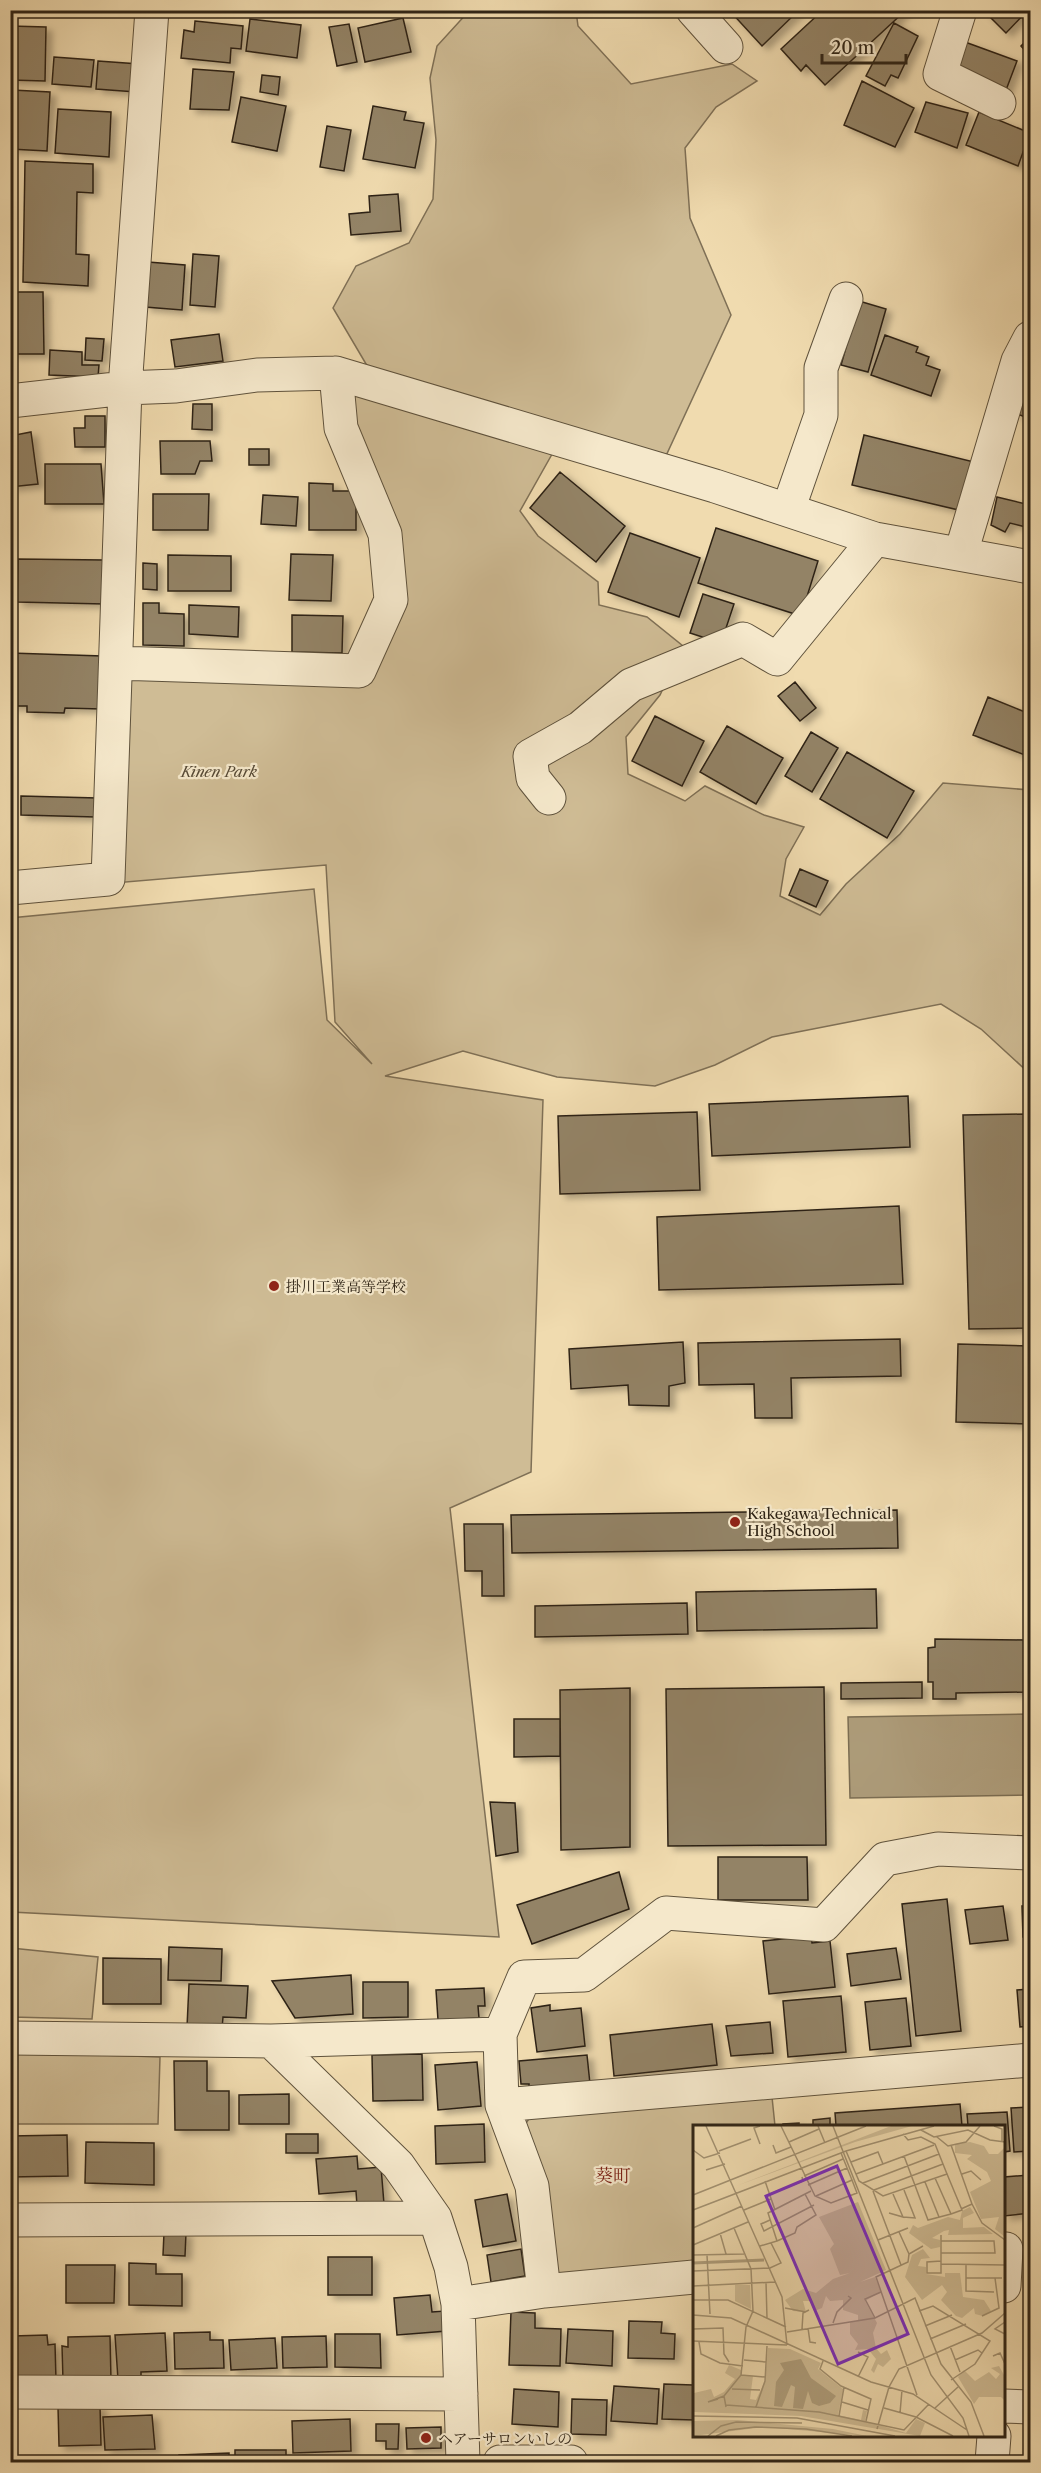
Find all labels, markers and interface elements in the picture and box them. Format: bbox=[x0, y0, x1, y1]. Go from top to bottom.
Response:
scale bar bbox=[822, 27, 906, 65]
text: 20 m bbox=[831, 37, 875, 59]
park label: Kinen Park bbox=[180, 762, 257, 781]
place label: 掛川工業高等学校 bbox=[286, 1277, 406, 1296]
marker: 掛川工業高等学校 bbox=[267, 1279, 281, 1293]
place label: Kakegawa Technical High School bbox=[747, 1504, 892, 1540]
marker: Kakegawa Technical High School bbox=[728, 1515, 742, 1529]
inset map bbox=[693, 2125, 1005, 2437]
district label: 葵町 bbox=[595, 2165, 631, 2187]
place label: ヘアーサロンいしの bbox=[438, 2429, 572, 2448]
marker: ヘアーサロンいしの bbox=[419, 2431, 433, 2445]

